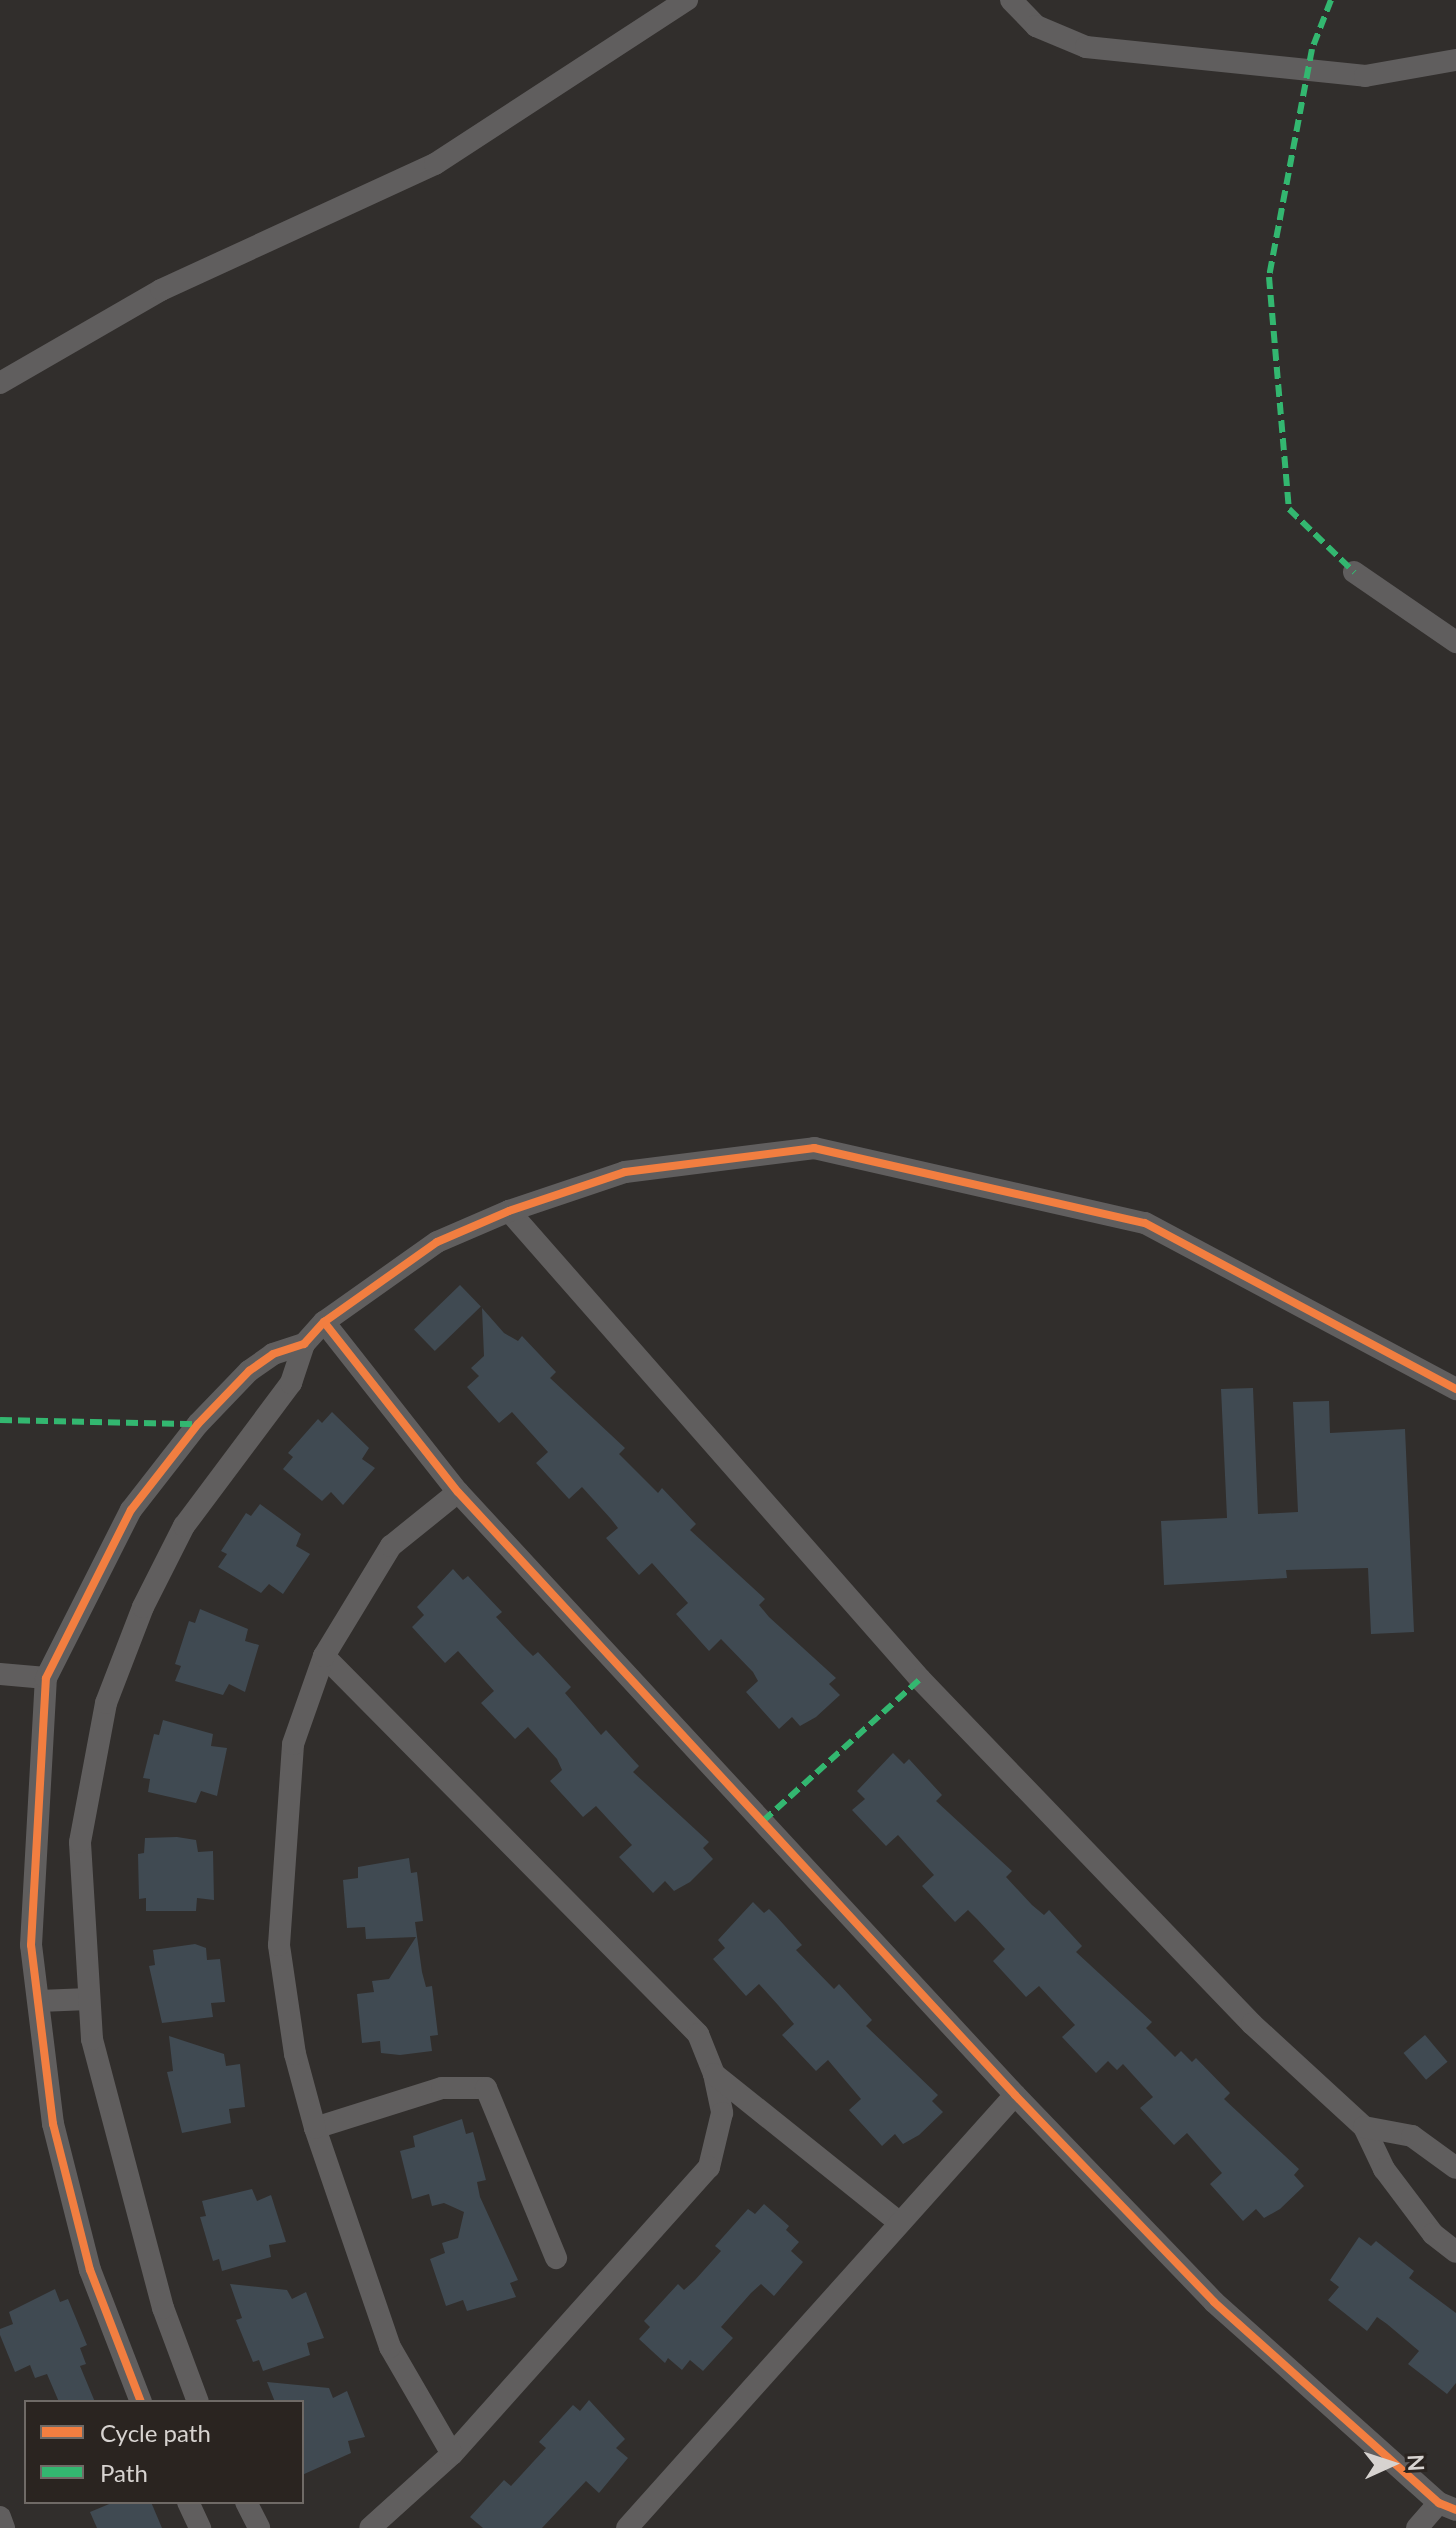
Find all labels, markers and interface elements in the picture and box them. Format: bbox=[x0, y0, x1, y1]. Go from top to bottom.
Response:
legend bbox=[24, 2400, 304, 2504]
text: Cycle path bbox=[100, 2418, 211, 2447]
north arrow bbox=[1352, 2424, 1432, 2504]
text: N bbox=[1403, 2454, 1430, 2472]
text: Path bbox=[100, 2458, 148, 2487]

